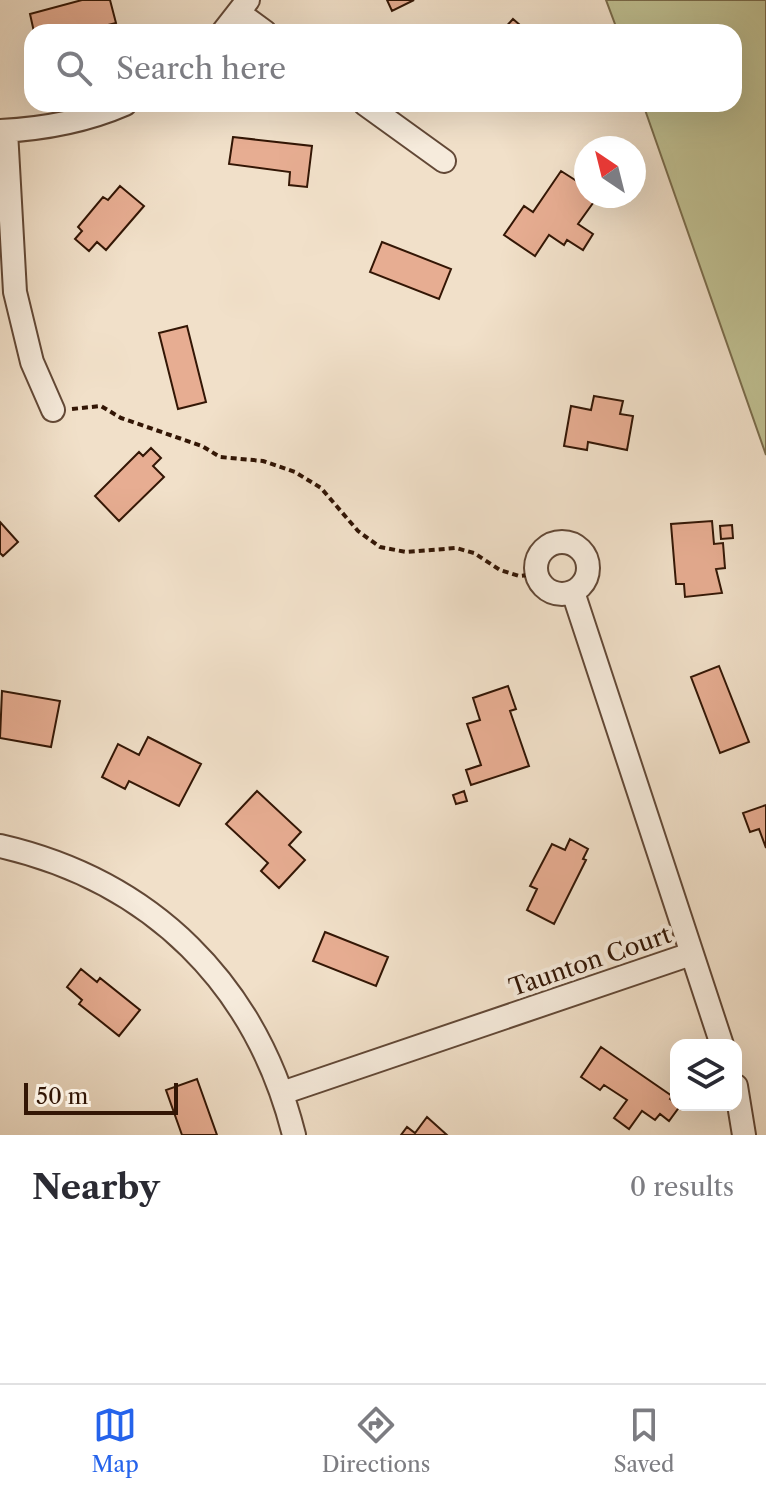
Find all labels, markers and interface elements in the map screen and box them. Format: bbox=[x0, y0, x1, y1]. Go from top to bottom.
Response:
search box bbox=[24, 24, 742, 112]
icon: search bbox=[52, 46, 96, 90]
text: Search here bbox=[116, 50, 286, 87]
north arrow bbox=[574, 136, 646, 208]
street label: Taunton Court bbox=[505, 920, 675, 1002]
map controls bbox=[670, 1039, 742, 1111]
button: layers bbox=[670, 1039, 742, 1111]
scale bar bbox=[24, 1079, 178, 1115]
text: 50 m bbox=[36, 1083, 88, 1110]
text: Nearby bbox=[32, 1166, 160, 1208]
text: 0 results bbox=[630, 1171, 734, 1203]
tab: Map bbox=[91, 1403, 139, 1478]
tab: Directions bbox=[322, 1403, 430, 1478]
tab: Saved bbox=[613, 1403, 674, 1478]

